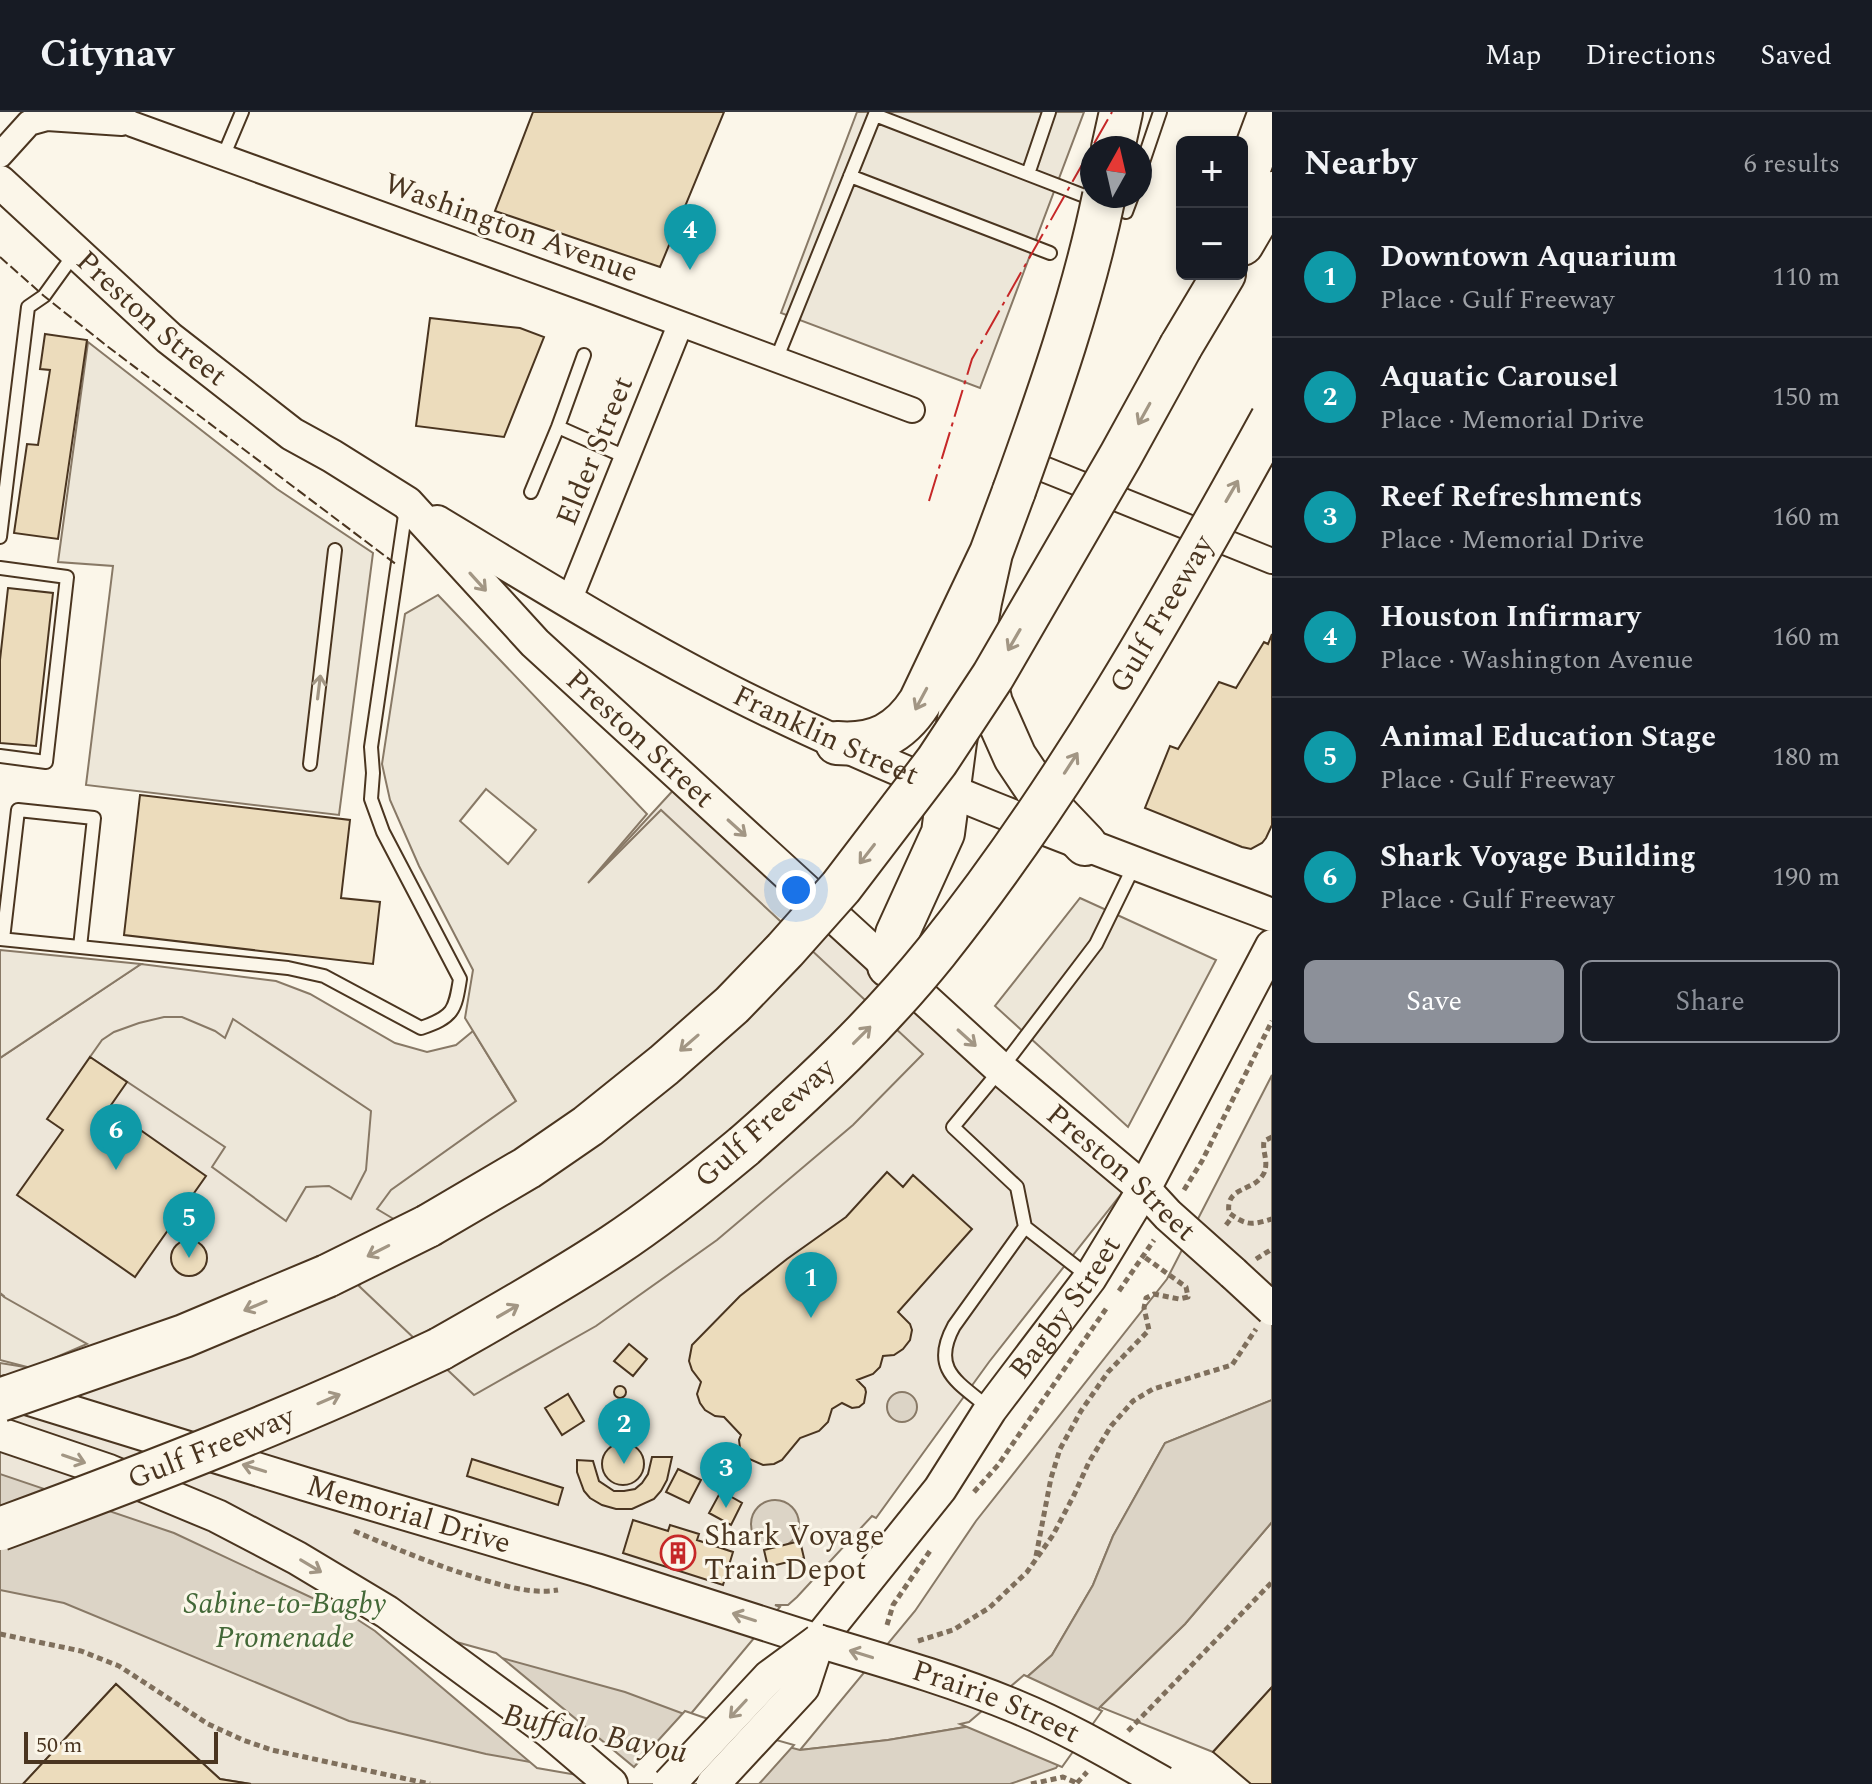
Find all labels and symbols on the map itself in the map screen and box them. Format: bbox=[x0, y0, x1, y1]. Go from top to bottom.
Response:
north arrow bbox=[1080, 136, 1152, 208]
street label: Washington Avenue bbox=[377, 161, 645, 295]
pin: 4 bbox=[664, 204, 716, 270]
street label: Preston Street bbox=[65, 240, 237, 398]
street label: Elder Street bbox=[544, 369, 646, 533]
one-way arrow bbox=[1136, 402, 1151, 426]
one-way arrow bbox=[1224, 480, 1240, 503]
street label: Gulf Freeway bbox=[1097, 525, 1227, 702]
one-way arrow bbox=[469, 571, 487, 591]
one-way arrow bbox=[1006, 628, 1022, 651]
street label: Preston Street bbox=[555, 658, 725, 819]
street label: Franklin Street bbox=[725, 673, 926, 798]
one-way arrow bbox=[311, 674, 326, 700]
one-way arrow bbox=[912, 687, 928, 710]
one-way arrow bbox=[1063, 752, 1079, 774]
one-way arrow bbox=[727, 818, 747, 837]
one-way arrow bbox=[859, 843, 876, 864]
your location bbox=[776, 870, 816, 910]
one-way arrow bbox=[852, 1026, 871, 1045]
one-way arrow bbox=[957, 1028, 977, 1047]
one-way arrow bbox=[680, 1034, 700, 1052]
street label: Gulf Freeway bbox=[684, 1046, 847, 1199]
street label: Preston Street bbox=[1036, 1093, 1206, 1253]
pin: 6 bbox=[90, 1104, 142, 1170]
pin: 5 bbox=[163, 1192, 215, 1258]
street label: Bagby Street bbox=[998, 1227, 1133, 1390]
one-way arrow bbox=[366, 1244, 390, 1259]
pin: 1 bbox=[785, 1252, 837, 1318]
one-way arrow bbox=[243, 1300, 268, 1315]
one-way arrow bbox=[496, 1303, 519, 1319]
one-way arrow bbox=[316, 1391, 341, 1406]
street label: Gulf Freeway bbox=[121, 1393, 303, 1502]
pin: 2 bbox=[598, 1398, 650, 1464]
pin: 3 bbox=[700, 1442, 752, 1508]
one-way arrow bbox=[61, 1453, 86, 1468]
one-way arrow bbox=[242, 1460, 268, 1475]
street label: Memorial Drive bbox=[301, 1463, 516, 1567]
place label: Shark Voyage Train Depot bbox=[704, 1513, 884, 1593]
building icon: Shark Voyage Train Depot bbox=[659, 1534, 697, 1572]
one-way arrow bbox=[299, 1558, 322, 1574]
park label: Sabine-to-Bagby Promenade bbox=[184, 1581, 387, 1661]
one-way arrow bbox=[732, 1609, 757, 1624]
one-way arrow bbox=[849, 1645, 874, 1660]
street label: Prairie Street bbox=[906, 1648, 1088, 1756]
water label: Buffalo Bayou bbox=[498, 1691, 692, 1778]
one-way arrow bbox=[730, 1699, 748, 1719]
scale bar bbox=[24, 1728, 218, 1764]

